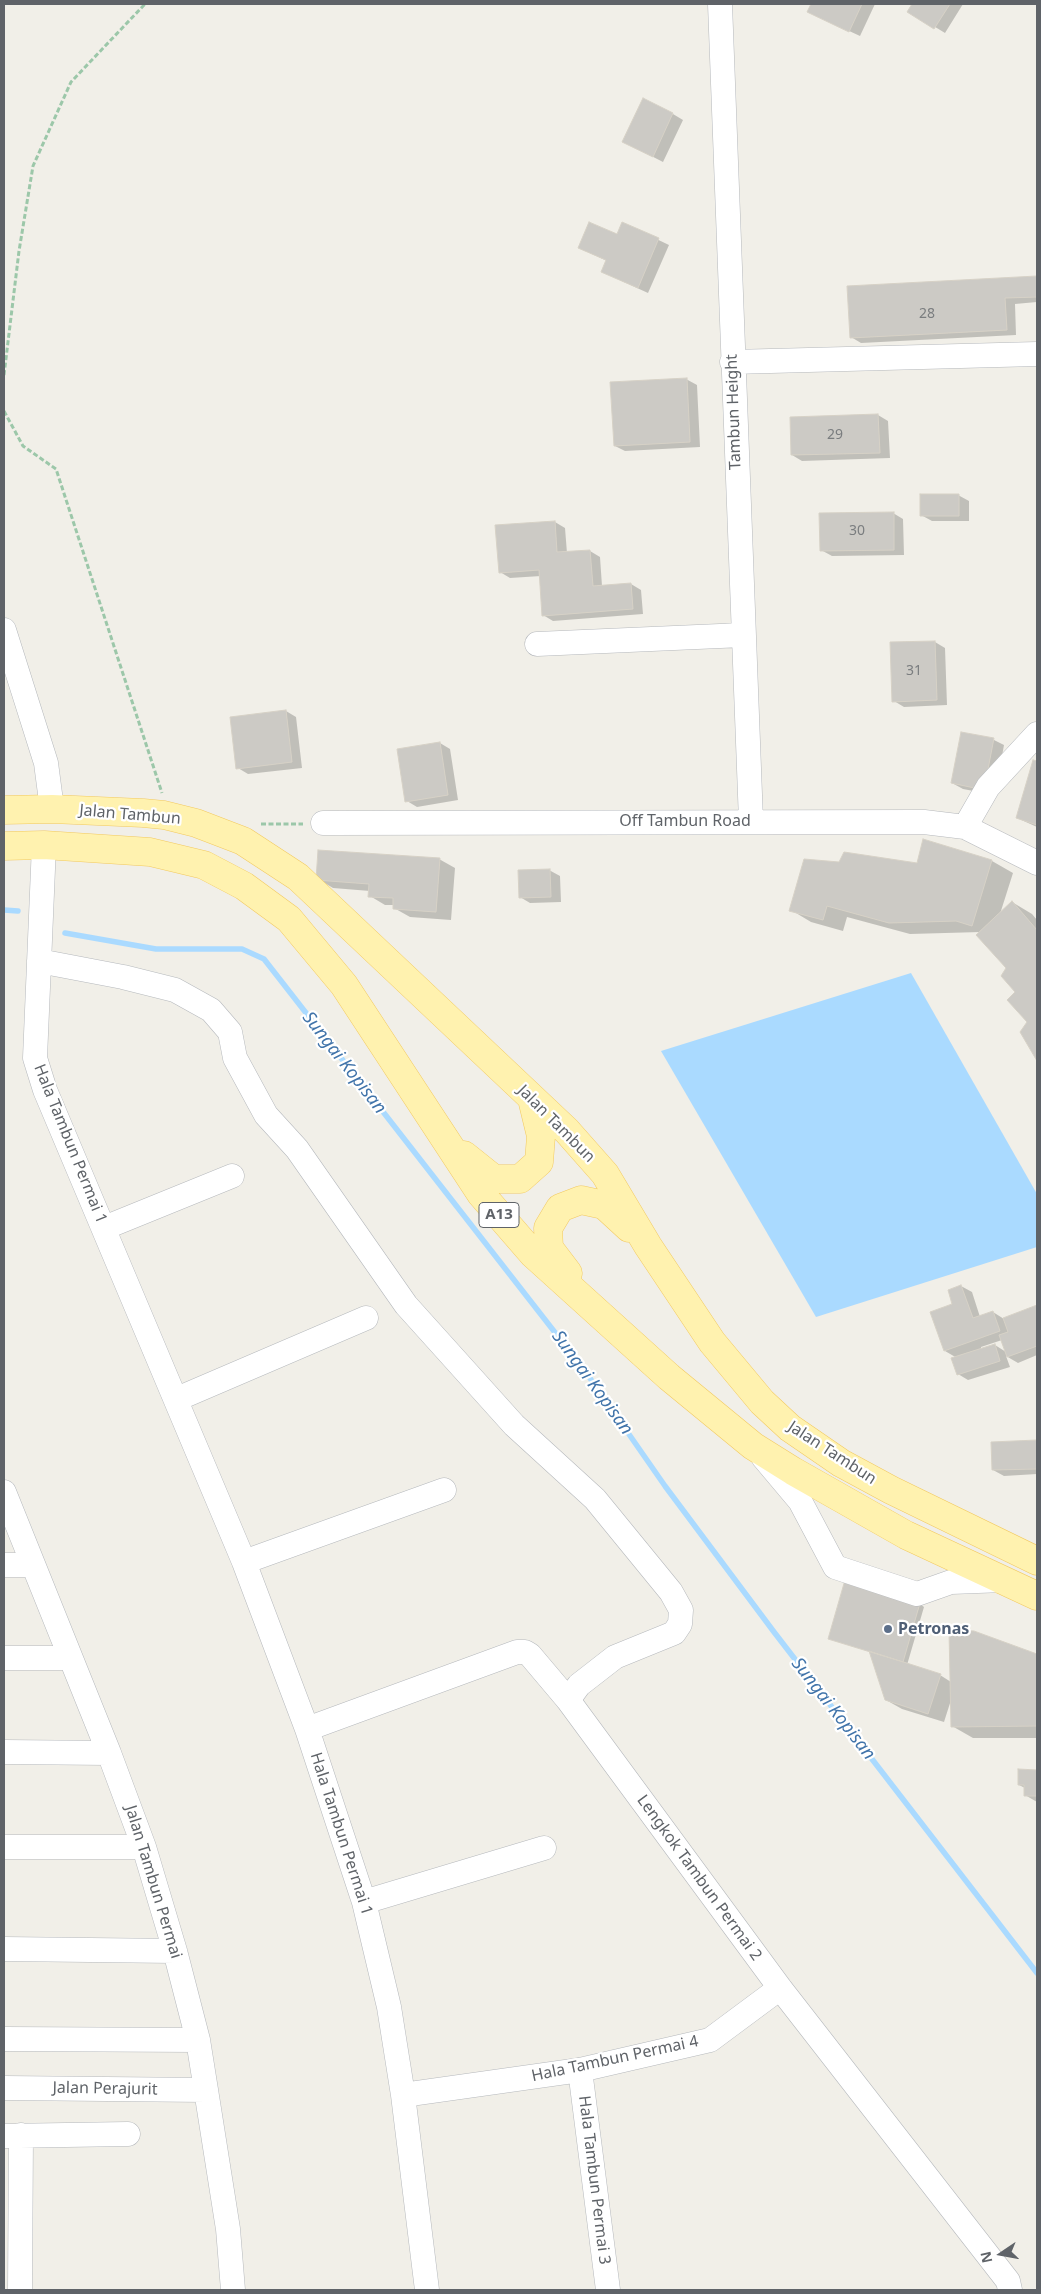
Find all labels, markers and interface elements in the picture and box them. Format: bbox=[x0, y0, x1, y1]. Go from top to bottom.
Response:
house number: 28 bbox=[919, 306, 935, 322]
street label: Tambun Height bbox=[722, 354, 746, 470]
house number: 29 bbox=[827, 427, 843, 443]
house number: 30 bbox=[849, 523, 865, 539]
house number: 31 bbox=[906, 663, 922, 679]
street label: Jalan Tambun bbox=[79, 801, 181, 829]
street label: Off Tambun Road bbox=[619, 811, 751, 831]
water label: Sungai Kopisan bbox=[297, 1008, 391, 1118]
street label: Hala Tambun Permai 1 bbox=[29, 1062, 111, 1226]
street label: Jalan Tambun bbox=[513, 1081, 599, 1167]
road number: A13 bbox=[479, 1202, 519, 1228]
water label: Sungai Kopisan bbox=[547, 1327, 637, 1439]
street label: Jalan Tambun bbox=[784, 1417, 880, 1489]
place label: Petronas bbox=[898, 1619, 969, 1639]
marker: Petronas bbox=[882, 1623, 894, 1635]
water label: Sungai Kopisan bbox=[786, 1654, 880, 1764]
street label: Hala Tambun Permai 1 bbox=[306, 1750, 376, 1918]
street label: Lengkok Tambun Permai 2 bbox=[632, 1791, 766, 1965]
street label: Jalan Tambun Permai bbox=[121, 1803, 185, 1961]
street label: Hala Tambun Permai 4 bbox=[530, 2032, 700, 2086]
street label: Jalan Perajurit bbox=[52, 2078, 158, 2100]
street label: Hala Tambun Permai 3 bbox=[574, 2094, 614, 2266]
north arrow bbox=[976, 2229, 1026, 2279]
text: N bbox=[975, 2250, 996, 2265]

